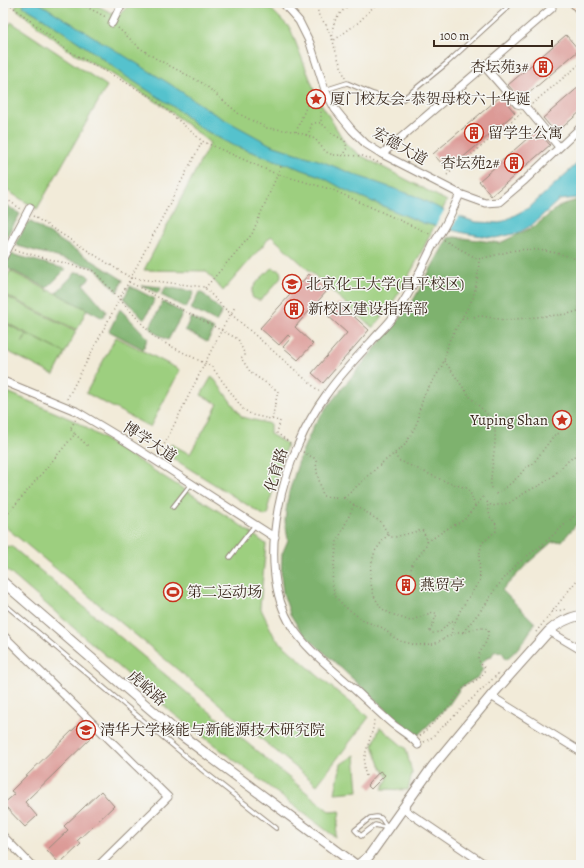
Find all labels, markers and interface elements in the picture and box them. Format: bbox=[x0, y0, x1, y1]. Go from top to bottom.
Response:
scale bar bbox=[434, 22, 552, 48]
text: 100 m bbox=[440, 28, 469, 44]
building icon: 杏坛苑3# bbox=[532, 56, 554, 78]
place label: 杏坛苑3# bbox=[470, 57, 530, 77]
place icon: 厦门校友会-恭贺母校六十华诞 bbox=[305, 88, 327, 110]
place label: 厦门校友会-恭贺母校六十华诞 bbox=[330, 89, 531, 109]
street label: 宏德大道 bbox=[369, 122, 431, 170]
building icon: 留学生公寓 bbox=[463, 122, 485, 144]
place label: 留学生公寓 bbox=[488, 123, 563, 143]
building icon: 杏坛苑2# bbox=[503, 152, 525, 174]
place label: 杏坛苑2# bbox=[440, 153, 501, 173]
school or university icon: 北京化工大学(昌平校区) bbox=[281, 273, 303, 295]
place label: 北京化工大学(昌平校区) bbox=[306, 274, 464, 294]
building icon: 新校区建设指挥部 bbox=[283, 298, 305, 320]
place label: 新校区建设指挥部 bbox=[308, 299, 428, 319]
place icon: Yuping Shan bbox=[551, 409, 573, 431]
place label: Yuping Shan bbox=[469, 410, 548, 430]
street label: 博学大道 bbox=[119, 417, 181, 467]
street label: 化育路 bbox=[260, 446, 292, 494]
building icon: 燕贸亭 bbox=[395, 574, 417, 596]
place label: 燕贸亭 bbox=[420, 575, 465, 595]
sports icon: 第二运动场 bbox=[162, 581, 184, 603]
place label: 第二运动场 bbox=[187, 582, 262, 602]
street label: 虎峪路 bbox=[123, 666, 171, 710]
school or university icon: 清华大学核能与新能源技术研究院 bbox=[75, 719, 97, 741]
place label: 清华大学核能与新能源技术研究院 bbox=[100, 720, 325, 740]

